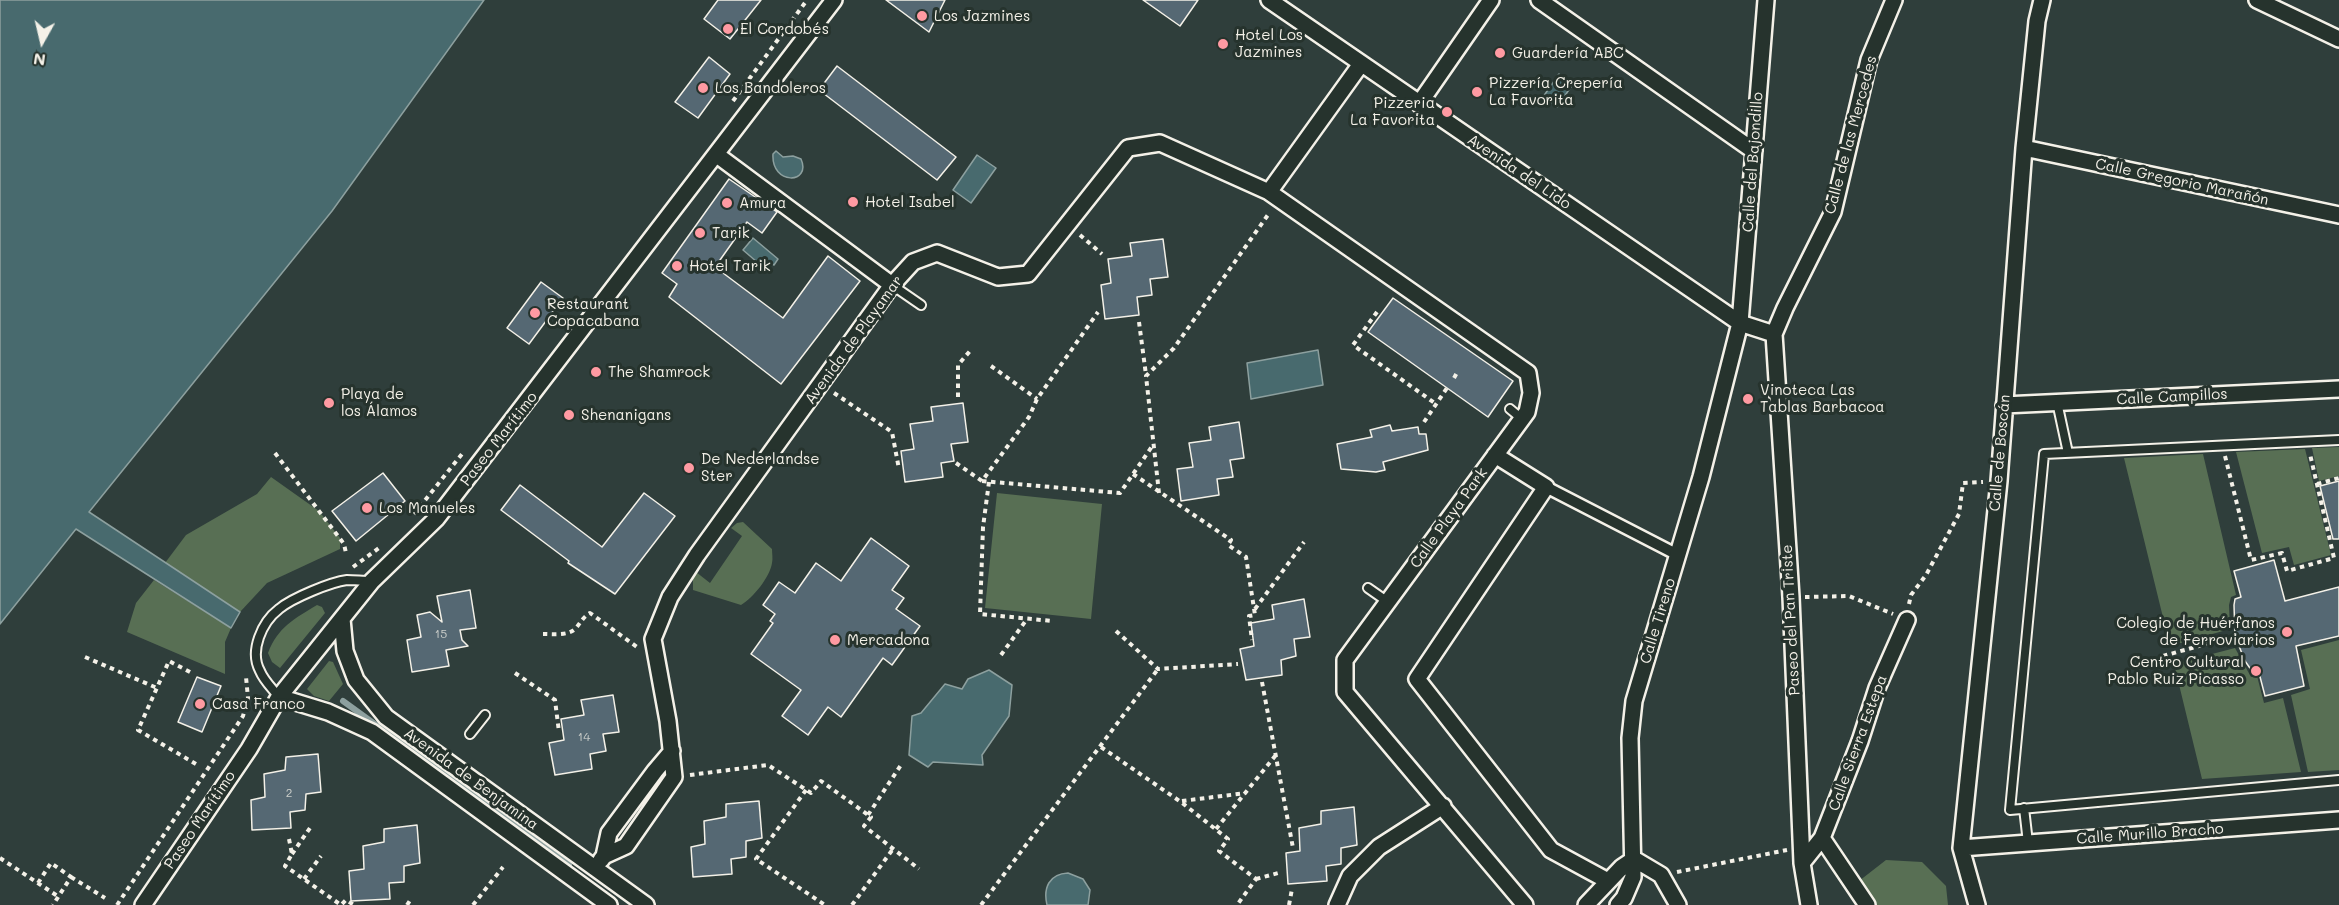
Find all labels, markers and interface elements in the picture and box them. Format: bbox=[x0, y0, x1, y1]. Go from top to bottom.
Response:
place label: Los Jazmines bbox=[934, 7, 1030, 25]
marker: Los Jazmines bbox=[915, 9, 929, 23]
north arrow bbox=[12, 12, 72, 72]
place label: El Cordobés bbox=[740, 20, 829, 38]
marker: El Cordobés bbox=[721, 22, 735, 36]
place label: Hotel Los Jazmines bbox=[1235, 26, 1303, 61]
marker: Hotel Los Jazmines bbox=[1216, 37, 1230, 51]
place label: Guardería ABC bbox=[1512, 44, 1624, 62]
marker: Guardería ABC bbox=[1493, 46, 1507, 60]
text: N bbox=[32, 49, 47, 72]
street label: Calle de las Mercedes bbox=[1821, 54, 1881, 216]
place label: Pizzería Crepería La Favorita bbox=[1489, 74, 1623, 109]
place label: Los Bandoleros bbox=[715, 79, 826, 97]
marker: Los Bandoleros bbox=[696, 81, 710, 95]
marker: Pizzería Crepería La Favorita bbox=[1470, 85, 1484, 99]
street label: Calle del Bajondillo bbox=[1739, 91, 1767, 233]
place label: Pizzeria La Favorita bbox=[1350, 94, 1435, 129]
marker: Pizzeria La Favorita bbox=[1440, 105, 1454, 119]
street label: Avenida del Lido bbox=[1464, 131, 1574, 213]
street label: Calle Gregorio Marañón bbox=[2094, 155, 2270, 209]
place label: Hotel Isabel bbox=[865, 193, 955, 211]
place label: Amura bbox=[739, 194, 786, 212]
marker: Hotel Isabel bbox=[846, 195, 860, 209]
marker: Amura bbox=[720, 196, 734, 210]
place label: Tarik bbox=[712, 224, 750, 242]
marker: Tarik bbox=[693, 226, 707, 240]
place label: Hotel Tarik bbox=[689, 257, 771, 275]
marker: Hotel Tarik bbox=[670, 259, 684, 273]
street label: Avenida de Playamar bbox=[801, 272, 907, 408]
place label: Restaurant Copacabana bbox=[547, 295, 640, 330]
marker: Restaurant Copacabana bbox=[528, 306, 542, 320]
place label: The Shamrock bbox=[608, 363, 710, 381]
marker: The Shamrock bbox=[589, 365, 603, 379]
place label: Vinoteca Las Tablas Barbacoa bbox=[1760, 381, 1885, 416]
place label: Playa de los Álamos bbox=[341, 385, 417, 420]
street label: Calle Campillos bbox=[2116, 385, 2228, 409]
street label: Paseo Marítimo bbox=[457, 388, 541, 490]
marker: Vinoteca Las Tablas Barbacoa bbox=[1741, 392, 1755, 406]
street label: Calle de Boscán bbox=[1986, 394, 2014, 512]
marker: Playa de los Álamos bbox=[322, 396, 336, 410]
place label: Shenanigans bbox=[581, 406, 671, 424]
marker: Shenanigans bbox=[562, 408, 576, 422]
place label: De Nederlandse Ster bbox=[701, 450, 820, 485]
marker: De Nederlandse Ster bbox=[682, 461, 696, 475]
street label: Calle Playa Park bbox=[1406, 464, 1492, 572]
place label: Los Manueles bbox=[379, 499, 475, 517]
marker: Los Manueles bbox=[360, 501, 374, 515]
street label: Paseo del Pan Triste bbox=[1778, 544, 1804, 696]
street label: Calle Tireno bbox=[1636, 576, 1680, 666]
place label: Colegio de Huérfanos de Ferroviarios bbox=[2116, 614, 2275, 649]
marker: Colegio de Huérfanos de Ferroviarios bbox=[2280, 625, 2294, 639]
house number: 15 bbox=[435, 627, 447, 641]
place label: Mercadona bbox=[847, 631, 930, 649]
marker: Mercadona bbox=[828, 633, 842, 647]
place label: Centro Cultural Pablo Ruiz Picasso bbox=[2108, 653, 2244, 688]
marker: Centro Cultural Pablo Ruiz Picasso bbox=[2249, 664, 2263, 678]
street label: Calle Sierra Estepa bbox=[1825, 672, 1891, 814]
place label: Casa Franco bbox=[212, 695, 305, 713]
marker: Casa Franco bbox=[193, 697, 207, 711]
street label: Avenida de Benjamina bbox=[400, 724, 542, 834]
house number: 14 bbox=[578, 730, 590, 744]
street label: Paseo Marítimo bbox=[161, 768, 239, 872]
house number: 2 bbox=[286, 786, 292, 800]
street label: Calle Murillo Bracho bbox=[2076, 820, 2224, 848]

